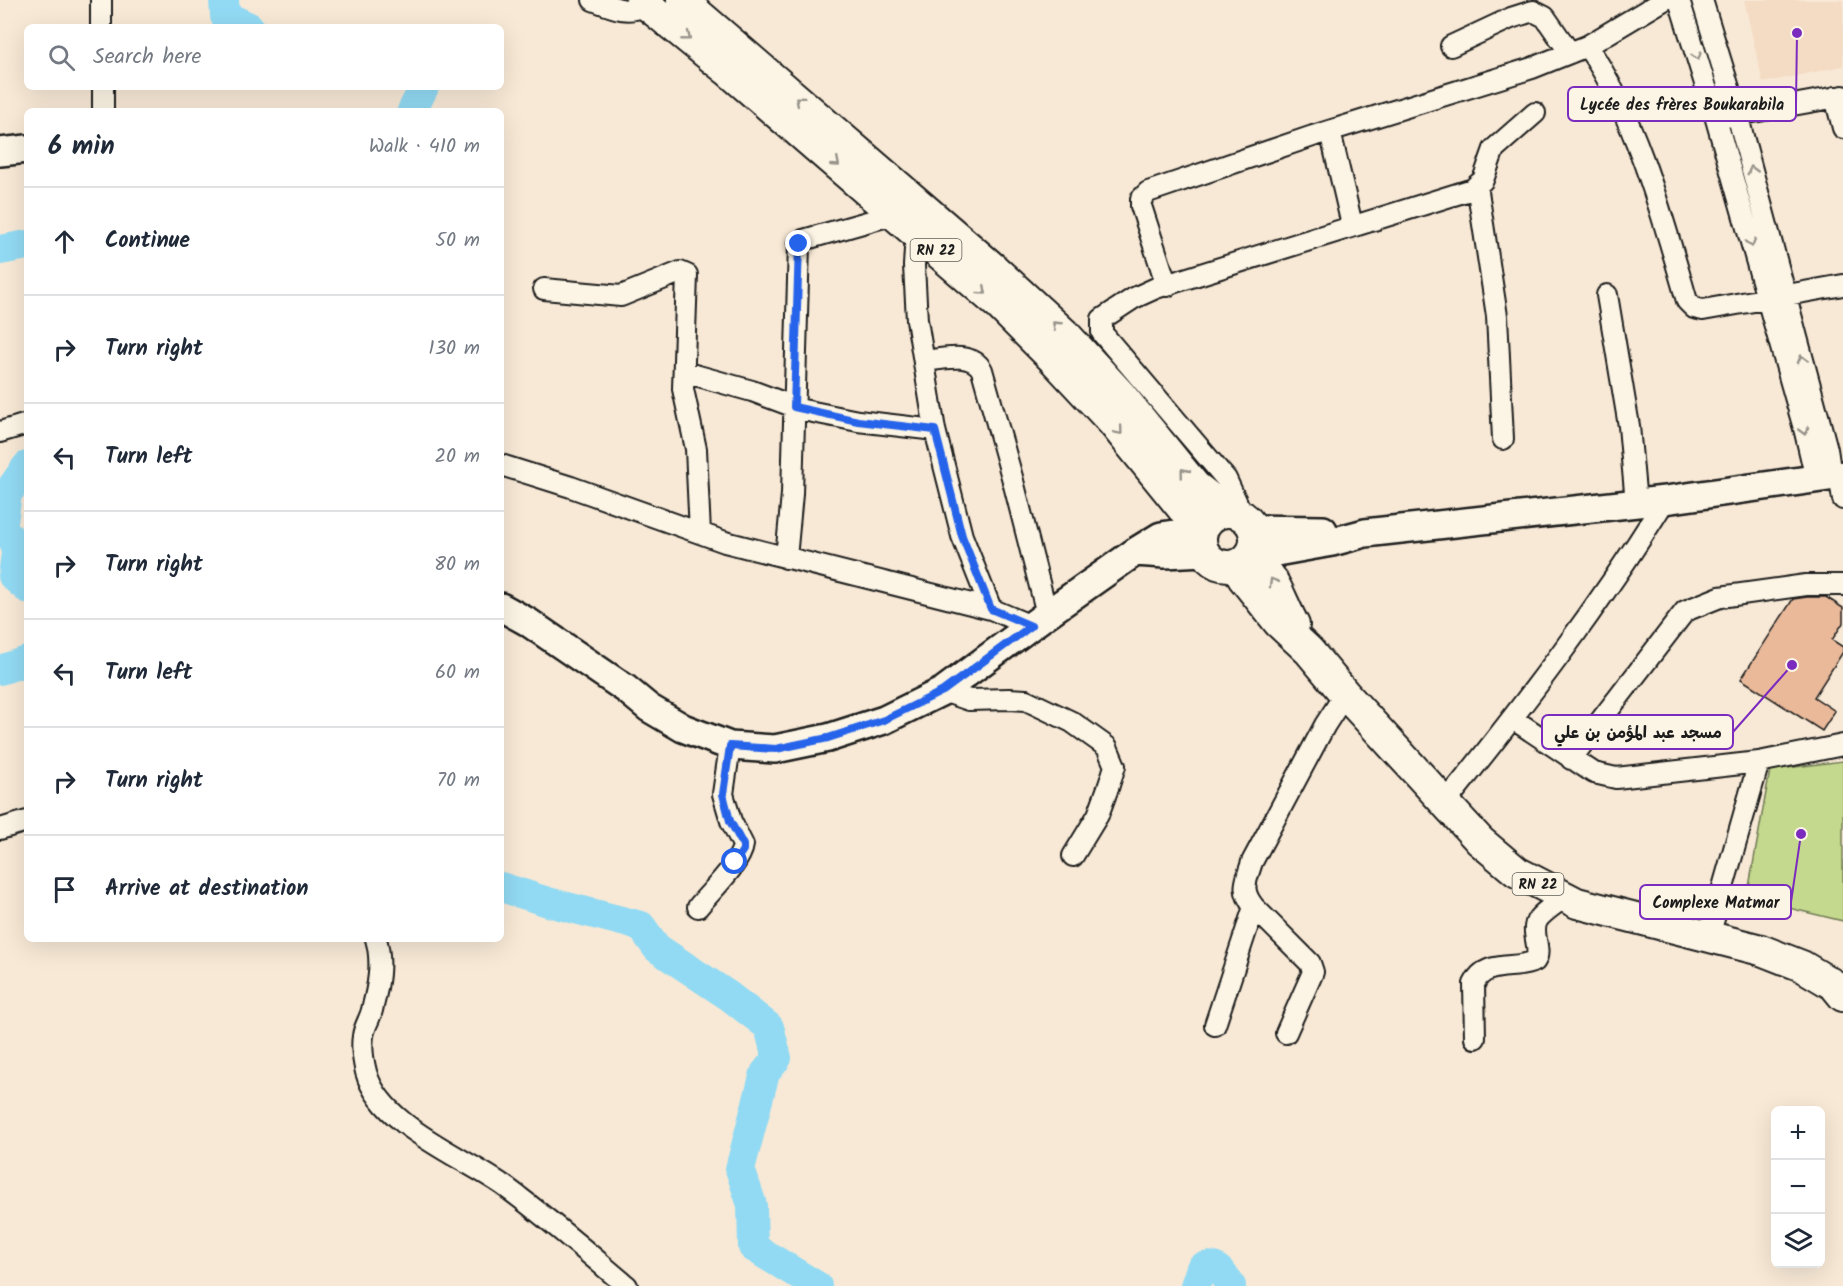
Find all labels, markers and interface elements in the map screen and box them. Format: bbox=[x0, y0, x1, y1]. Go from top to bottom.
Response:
search box bbox=[24, 24, 504, 90]
one-way arrow bbox=[680, 30, 691, 41]
text: Search here bbox=[93, 40, 201, 75]
icon: search bbox=[45, 41, 78, 74]
one-way arrow bbox=[1690, 50, 1702, 61]
callout: Lycée des frères Boukarabila bbox=[1568, 87, 1796, 121]
text: Lycée des frères Boukarabila bbox=[1580, 93, 1784, 118]
one-way arrow bbox=[795, 96, 806, 107]
text: 6 min bbox=[48, 126, 115, 168]
text: Walk · 410 m bbox=[369, 131, 480, 163]
one-way arrow bbox=[829, 156, 840, 167]
one-way arrow bbox=[1747, 165, 1759, 176]
text: Continue bbox=[105, 224, 190, 259]
icon: ahead bbox=[48, 225, 81, 258]
text: 50 m bbox=[435, 225, 480, 257]
route end bbox=[785, 230, 811, 256]
one-way arrow bbox=[1744, 237, 1756, 248]
road number: RN 22 bbox=[910, 239, 962, 261]
one-way arrow bbox=[976, 284, 987, 295]
one-way arrow bbox=[1052, 321, 1063, 332]
text: Turn right bbox=[105, 332, 203, 367]
icon: right bbox=[48, 333, 81, 366]
text: 130 m bbox=[428, 333, 480, 365]
one-way arrow bbox=[1797, 354, 1810, 364]
one-way arrow bbox=[1111, 424, 1122, 435]
one-way arrow bbox=[1797, 426, 1810, 436]
text: Turn left bbox=[105, 440, 192, 475]
icon: left bbox=[48, 441, 81, 474]
text: 20 m bbox=[434, 441, 480, 473]
one-way arrow bbox=[1180, 468, 1191, 479]
text: Turn right bbox=[105, 548, 203, 583]
icon: right bbox=[48, 549, 81, 582]
text: 80 m bbox=[434, 549, 480, 581]
one-way arrow bbox=[1269, 578, 1281, 588]
text: Turn left bbox=[105, 656, 192, 691]
icon: left bbox=[48, 657, 81, 690]
text: 60 m bbox=[435, 657, 480, 689]
callout: مسجد عبد المؤمن بن علي bbox=[1542, 715, 1733, 749]
text: مسجد عبد المؤمن بن علي bbox=[1554, 721, 1722, 747]
text: Turn right bbox=[105, 764, 203, 799]
icon: right bbox=[48, 765, 81, 798]
text: 70 m bbox=[437, 765, 480, 797]
route start bbox=[721, 848, 747, 874]
text: Arrive at destination bbox=[105, 872, 308, 907]
icon: arrive bbox=[48, 873, 81, 906]
road number: RN 22 bbox=[1512, 873, 1564, 895]
callout: Complexe Matmar bbox=[1640, 885, 1791, 919]
text: Complexe Matmar bbox=[1652, 891, 1781, 916]
map controls bbox=[1771, 1106, 1825, 1268]
button: + bbox=[1771, 1106, 1825, 1160]
button: − bbox=[1771, 1160, 1825, 1214]
button: layers bbox=[1771, 1214, 1825, 1268]

